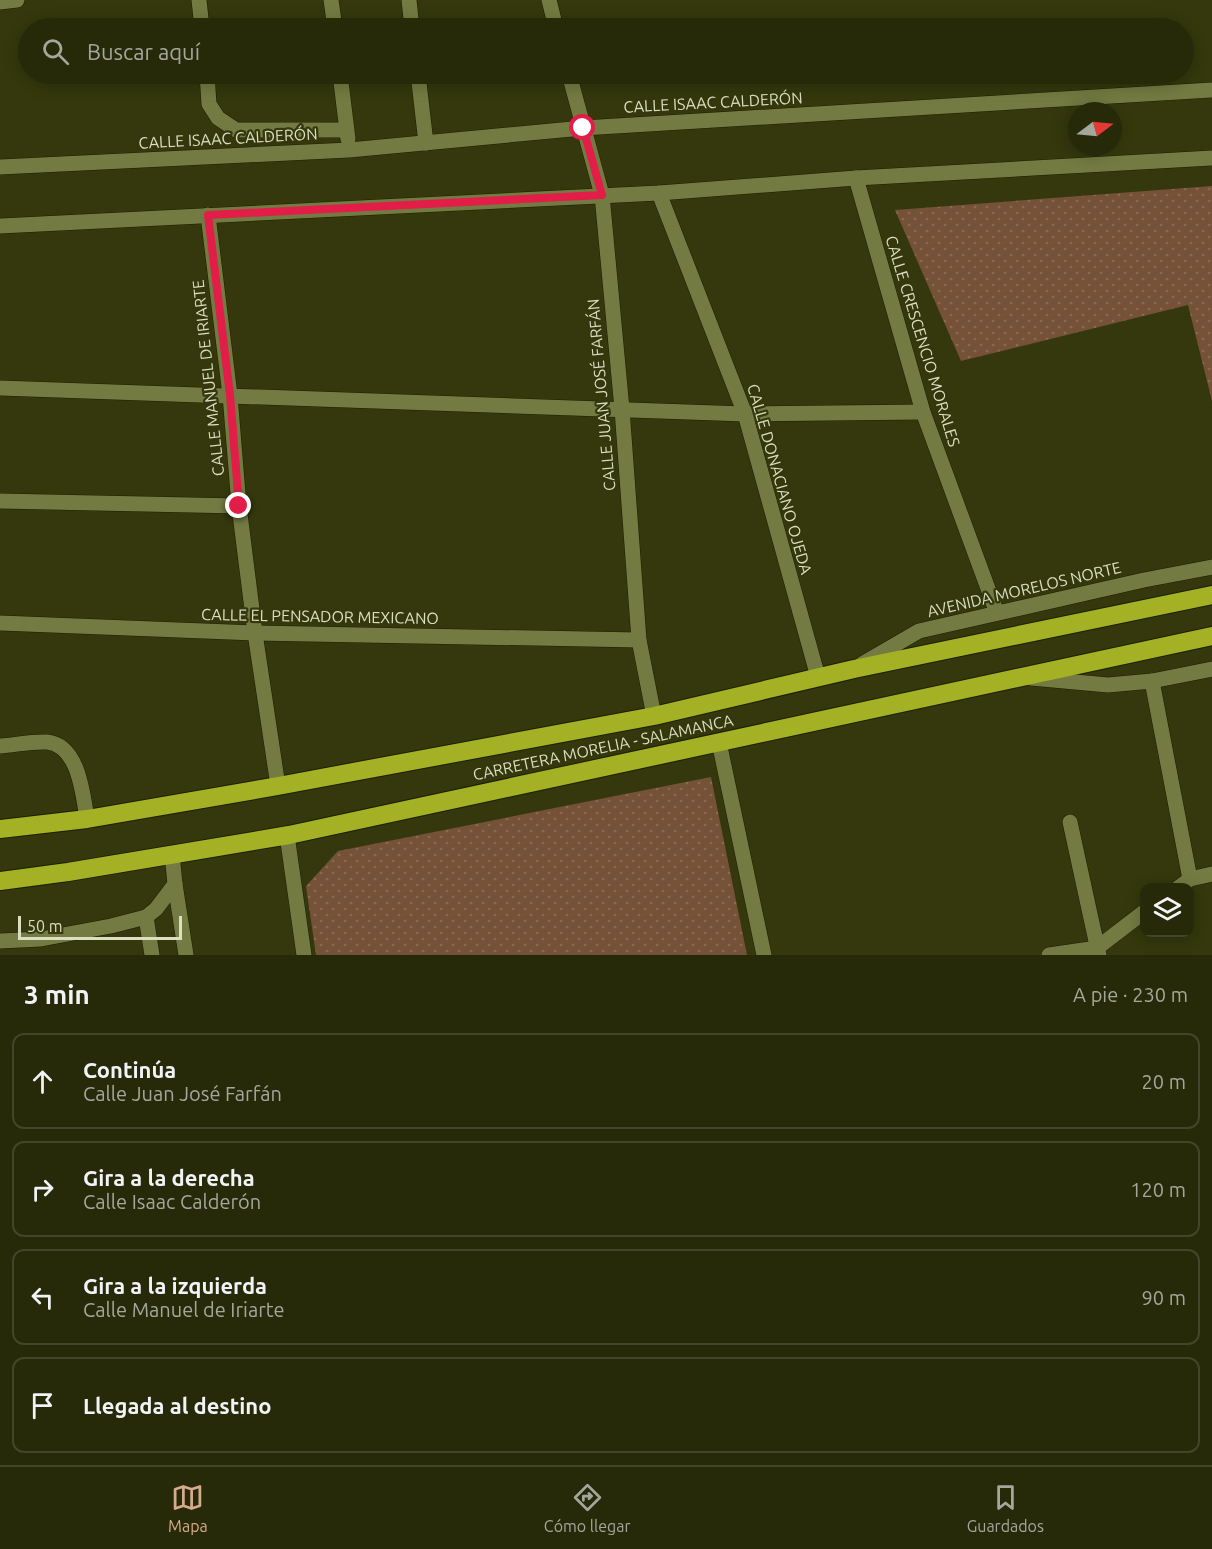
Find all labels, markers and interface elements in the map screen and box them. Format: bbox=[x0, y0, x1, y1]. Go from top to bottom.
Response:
search box bbox=[18, 18, 1194, 84]
icon: search bbox=[39, 35, 72, 68]
text: Buscar aquí bbox=[87, 39, 200, 64]
street label: CALLE ISAAC CALDERÓN bbox=[623, 87, 803, 116]
north arrow bbox=[1068, 102, 1122, 156]
route start bbox=[569, 114, 595, 140]
street label: CALLE ISAAC CALDERÓN bbox=[138, 123, 318, 152]
street label: CALLE CRESCENCIO MORALES bbox=[882, 233, 964, 449]
street label: CALLE MANUEL DE IRIARTE bbox=[189, 279, 227, 477]
street label: CALLE JUAN JOSÉ FARFÁN bbox=[582, 298, 618, 492]
street label: CALLE DONACIANO OJEDA bbox=[744, 382, 816, 577]
route end bbox=[225, 492, 251, 518]
street label: AVENIDA MORELOS NORTE bbox=[925, 558, 1123, 620]
street label: CALLE EL PENSADOR MEXICANO bbox=[201, 605, 439, 627]
street label: CARRETERA MORELIA - SALAMANCA bbox=[471, 710, 735, 783]
map controls bbox=[1140, 883, 1194, 937]
button: layers bbox=[1140, 883, 1194, 937]
scale bar bbox=[18, 913, 182, 941]
text: 50 m bbox=[27, 917, 63, 935]
text: 3 min bbox=[24, 980, 90, 1009]
text: A pie · 230 m bbox=[1073, 983, 1188, 1006]
text: Continúa bbox=[83, 1057, 176, 1082]
icon: ahead bbox=[26, 1065, 59, 1098]
text: 20 m bbox=[1142, 1070, 1186, 1093]
text: Calle Juan José Farfán bbox=[83, 1082, 282, 1105]
text: Gira a la derecha bbox=[83, 1165, 255, 1190]
icon: right bbox=[26, 1173, 59, 1206]
text: 120 m bbox=[1130, 1178, 1186, 1201]
text: Calle Isaac Calderón bbox=[83, 1190, 261, 1213]
text: Gira a la izquierda bbox=[83, 1273, 267, 1298]
icon: left bbox=[26, 1281, 59, 1314]
text: 90 m bbox=[1142, 1286, 1186, 1309]
text: Calle Manuel de Iriarte bbox=[83, 1298, 285, 1321]
icon: arrive bbox=[26, 1389, 59, 1422]
text: Llegada al destino bbox=[83, 1393, 271, 1418]
tab: Mapa bbox=[168, 1481, 208, 1535]
tab: Cómo llegar bbox=[544, 1481, 631, 1535]
tab: Guardados bbox=[967, 1481, 1044, 1535]

